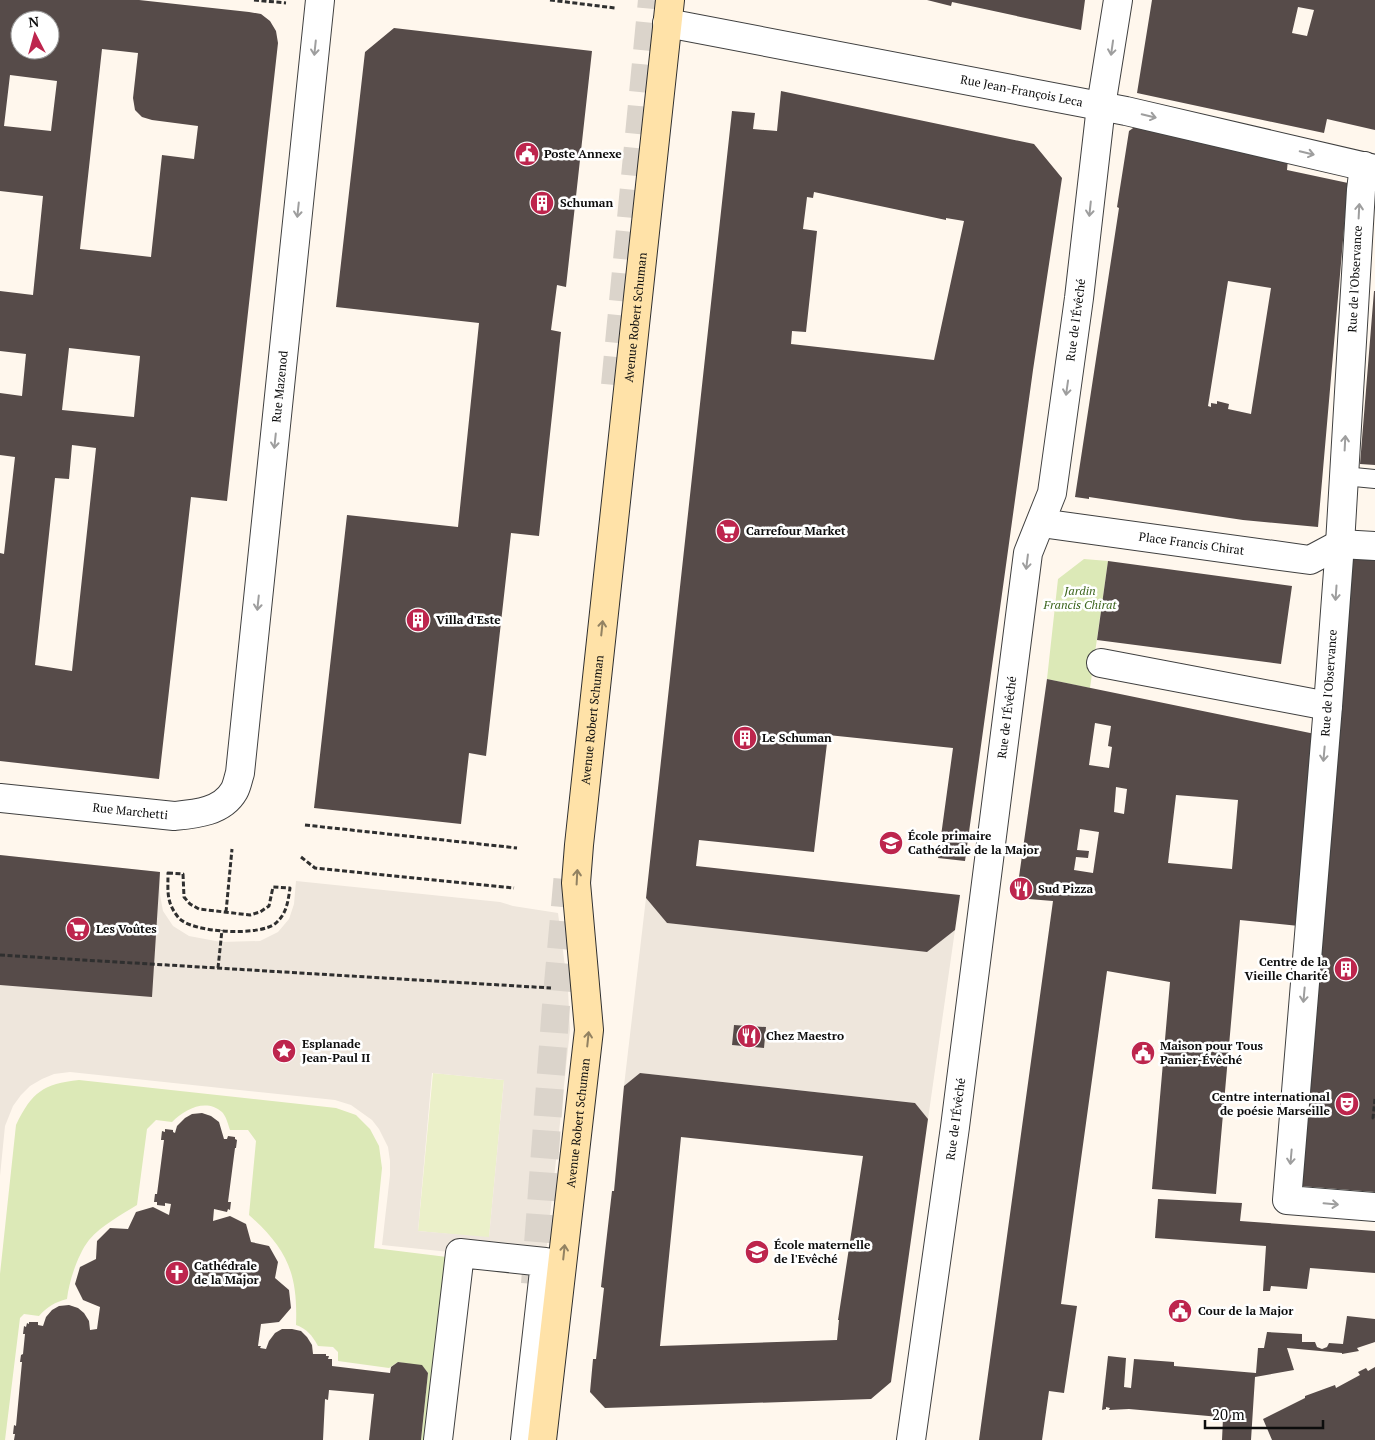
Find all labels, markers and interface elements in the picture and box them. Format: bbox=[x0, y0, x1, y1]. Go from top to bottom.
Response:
north arrow bbox=[10, 10, 60, 60]
text: N bbox=[27, 12, 40, 32]
one-way arrow bbox=[310, 40, 320, 56]
one-way arrow bbox=[1106, 40, 1116, 56]
street label: Rue Jean-François Leca bbox=[959, 71, 1084, 110]
one-way arrow bbox=[1141, 112, 1157, 121]
public building icon: Poste Annexe bbox=[514, 141, 540, 167]
place label: Poste Annexe bbox=[544, 146, 622, 161]
one-way arrow bbox=[1299, 149, 1315, 158]
building icon: Schuman bbox=[529, 190, 555, 216]
place label: Schuman bbox=[560, 195, 613, 210]
one-way arrow bbox=[1085, 201, 1095, 217]
one-way arrow bbox=[294, 202, 303, 218]
one-way arrow bbox=[1355, 203, 1364, 219]
street label: Rue de l'Observance bbox=[1344, 225, 1365, 333]
street label: Avenue Robert Schuman bbox=[621, 252, 650, 383]
street label: Rue de l'Évêché bbox=[1062, 278, 1088, 362]
street label: Rue Mazenod bbox=[268, 350, 291, 423]
one-way arrow bbox=[1062, 379, 1072, 395]
one-way arrow bbox=[270, 433, 280, 449]
one-way arrow bbox=[1341, 435, 1350, 451]
supermarket icon: Carrefour Market bbox=[715, 518, 741, 544]
place label: Carrefour Market bbox=[746, 523, 846, 538]
street label: Place Francis Chirat bbox=[1138, 529, 1246, 558]
one-way arrow bbox=[1022, 554, 1032, 570]
park label: Jardin Francis Chirat bbox=[1042, 583, 1117, 612]
one-way arrow bbox=[1332, 584, 1341, 600]
one-way arrow bbox=[253, 595, 263, 611]
building icon: Villa d'Este bbox=[405, 607, 431, 633]
place label: Villa d'Este bbox=[436, 612, 501, 627]
one-way arrow bbox=[597, 621, 607, 637]
street label: Rue de l'Observance bbox=[1317, 629, 1340, 737]
street label: Avenue Robert Schuman bbox=[578, 654, 606, 786]
street label: Rue de l'Évêché bbox=[994, 675, 1019, 759]
building icon: Le Schuman bbox=[732, 725, 758, 751]
place label: Le Schuman bbox=[762, 730, 832, 745]
one-way arrow bbox=[1319, 746, 1329, 762]
street label: Rue Marchetti bbox=[92, 800, 169, 822]
place label: École primaire Cathédrale de la Major bbox=[908, 828, 1040, 857]
school or university icon: École primaire Cathédrale de la Major bbox=[878, 830, 904, 856]
one-way arrow bbox=[572, 869, 581, 885]
restaurant icon: Sud Pizza bbox=[1008, 876, 1034, 902]
place label: Sud Pizza bbox=[1038, 881, 1093, 896]
supermarket icon: Les Voûtes bbox=[65, 916, 91, 942]
place label: Les Voûtes bbox=[96, 921, 157, 936]
place label: Centre de la Vieille Charité bbox=[1245, 954, 1329, 983]
building icon: Centre de la Vieille Charité bbox=[1333, 956, 1359, 982]
one-way arrow bbox=[1299, 987, 1309, 1003]
restaurant icon: Chez Maestro bbox=[736, 1023, 762, 1049]
place label: Chez Maestro bbox=[766, 1028, 844, 1043]
one-way arrow bbox=[583, 1031, 593, 1047]
place label: Esplanade Jean-Paul II bbox=[302, 1036, 371, 1065]
place icon: Esplanade Jean-Paul II bbox=[271, 1038, 297, 1064]
place label: Maison pour Tous Panier-Évêché bbox=[1160, 1038, 1264, 1067]
public building icon: Maison pour Tous Panier-Évêché bbox=[1130, 1040, 1156, 1066]
street label: Avenue Robert Schuman bbox=[563, 1057, 593, 1189]
street label: Rue de l'Évêché bbox=[942, 1077, 968, 1161]
place label: Centre international de poésie Marseille bbox=[1212, 1089, 1331, 1118]
theatre icon: Centre international de poésie Marseille bbox=[1334, 1091, 1360, 1117]
one-way arrow bbox=[1286, 1149, 1295, 1165]
one-way arrow bbox=[1323, 1199, 1339, 1208]
place label: École maternelle de l'Evêché bbox=[774, 1237, 871, 1266]
school or university icon: École maternelle de l'Evêché bbox=[744, 1239, 770, 1265]
one-way arrow bbox=[559, 1245, 569, 1261]
place label: Cathédrale de la Major bbox=[194, 1258, 260, 1287]
church icon: Cathédrale de la Major bbox=[164, 1260, 190, 1286]
public building icon: Cour de la Major bbox=[1167, 1298, 1193, 1324]
place label: Cour de la Major bbox=[1198, 1303, 1294, 1318]
scale bar bbox=[1205, 1398, 1322, 1430]
text: 20 m bbox=[1212, 1404, 1245, 1424]

